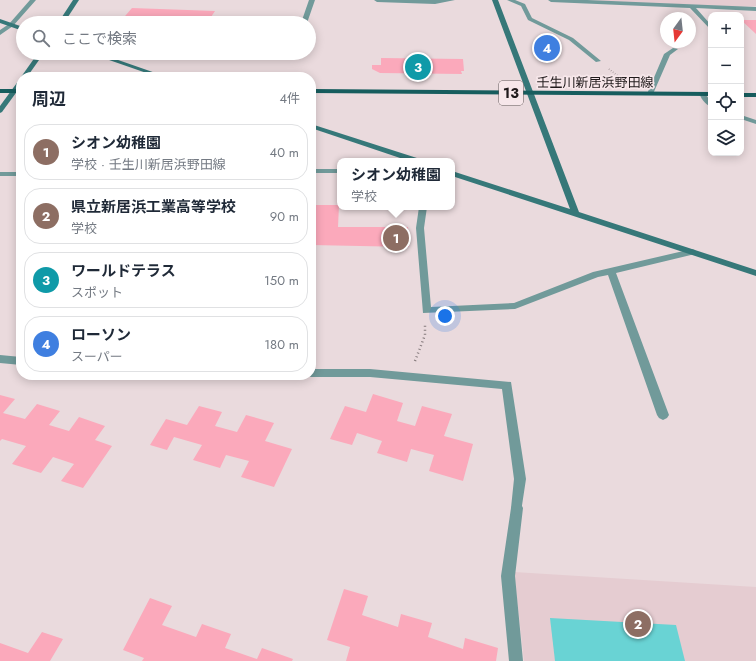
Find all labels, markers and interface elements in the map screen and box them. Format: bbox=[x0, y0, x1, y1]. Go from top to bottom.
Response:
north arrow bbox=[660, 12, 696, 48]
map controls bbox=[708, 12, 744, 156]
button: + bbox=[708, 12, 744, 48]
search box bbox=[16, 16, 316, 60]
icon: search bbox=[30, 27, 52, 49]
text: ここで検索 bbox=[62, 28, 137, 50]
pin: 4 bbox=[534, 33, 560, 63]
button: − bbox=[708, 48, 744, 84]
pin: 3 bbox=[405, 52, 431, 82]
street label: 壬生川新居浜野田線 bbox=[536, 73, 654, 92]
road number: 13 bbox=[499, 81, 523, 105]
button: locate bbox=[708, 84, 744, 120]
text: 周辺 bbox=[32, 87, 66, 111]
text: 4件 bbox=[279, 89, 300, 108]
button: layers bbox=[708, 120, 744, 156]
text: シオン幼稚園 bbox=[71, 132, 161, 154]
text: 1 bbox=[43, 143, 49, 162]
text: 40 m bbox=[270, 143, 299, 162]
text: 学校 · 壬生川新居浜野田線 bbox=[71, 155, 226, 174]
popup bbox=[337, 158, 455, 210]
text: シオン幼稚園 bbox=[351, 164, 441, 186]
text: 学校 bbox=[351, 187, 377, 206]
text: 県立新居浜工業高等学校 bbox=[71, 196, 236, 218]
text: 2 bbox=[42, 207, 50, 226]
text: 90 m bbox=[270, 207, 299, 226]
text: 学校 bbox=[71, 219, 97, 238]
pin: 1 bbox=[383, 223, 409, 253]
text: ワールドテラス bbox=[71, 260, 176, 282]
text: 3 bbox=[42, 271, 50, 290]
text: 150 m bbox=[264, 271, 299, 290]
text: スポット bbox=[71, 283, 123, 302]
your location bbox=[435, 306, 455, 326]
text: ローソン bbox=[71, 324, 131, 346]
text: 4 bbox=[41, 335, 51, 354]
text: 180 m bbox=[264, 335, 299, 354]
text: スーパー bbox=[71, 347, 123, 366]
pin: 2 bbox=[625, 609, 651, 639]

